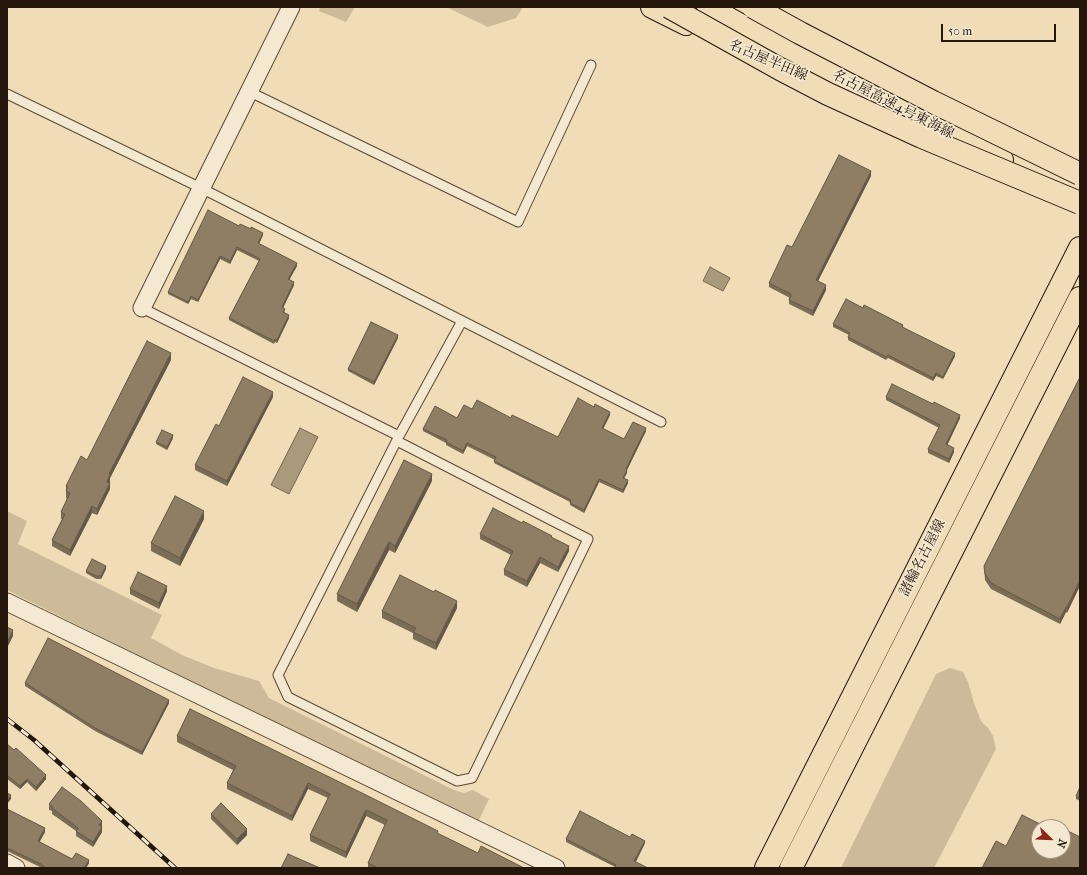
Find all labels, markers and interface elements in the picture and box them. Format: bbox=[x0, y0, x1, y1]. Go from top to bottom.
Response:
scale bar bbox=[943, 16, 1058, 42]
text: 50 m bbox=[948, 24, 972, 38]
street label: 名古屋半田線 bbox=[726, 37, 810, 85]
street label: 名古屋高速4号東海線 bbox=[829, 67, 957, 143]
street label: 諸輪名古屋線 bbox=[896, 517, 950, 599]
north arrow bbox=[1031, 819, 1071, 859]
text: N bbox=[1054, 837, 1069, 850]

